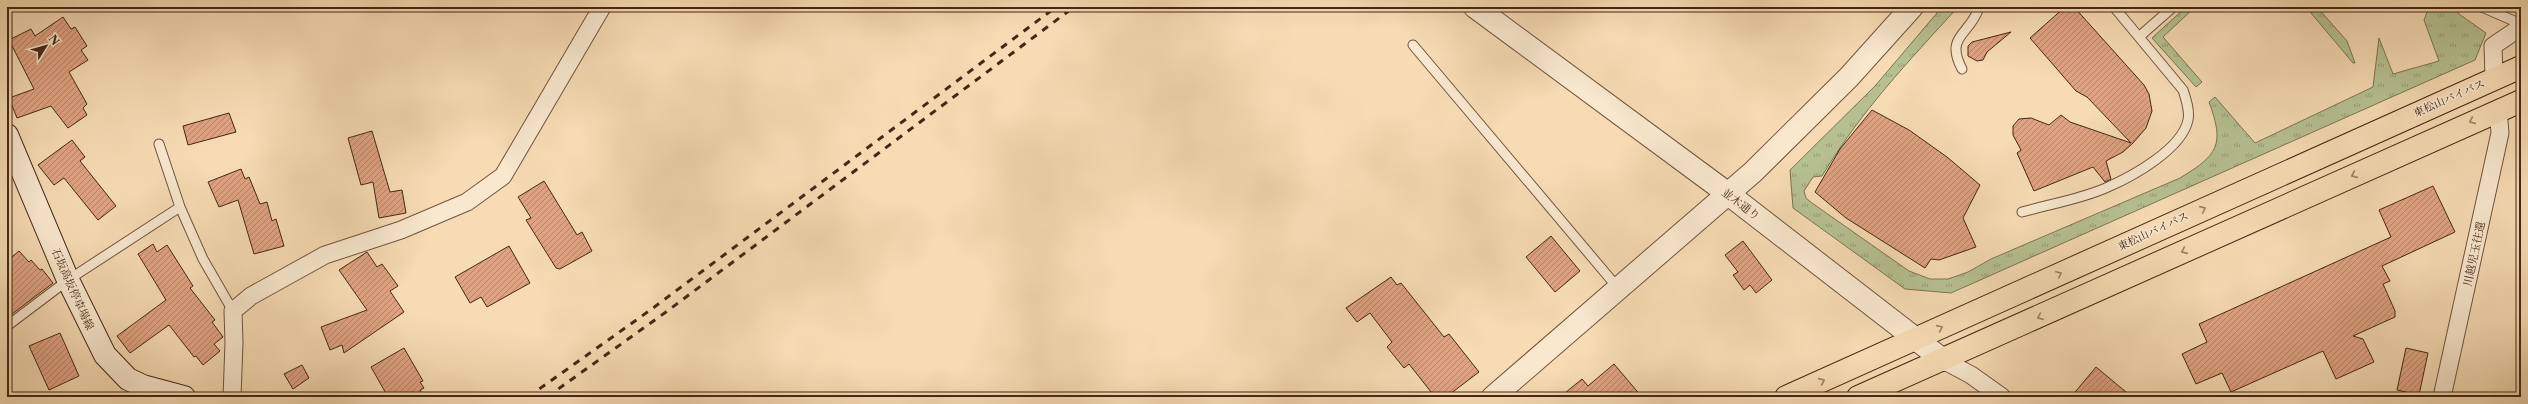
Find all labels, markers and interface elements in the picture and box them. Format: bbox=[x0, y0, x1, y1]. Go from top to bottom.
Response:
north arrow bbox=[26, 26, 66, 66]
text: N bbox=[46, 32, 63, 48]
street label: 東松山バイパス bbox=[2411, 76, 2487, 120]
one-way arrow bbox=[2469, 116, 2477, 124]
one-way arrow bbox=[2350, 170, 2358, 178]
street label: 並木通り bbox=[1719, 185, 1763, 223]
one-way arrow bbox=[2199, 205, 2206, 213]
street label: 東松山バイパス bbox=[2115, 208, 2191, 254]
street label: 川越児玉往還 bbox=[2460, 220, 2488, 288]
street label: 石坂高坂停車場線 bbox=[49, 246, 97, 332]
one-way arrow bbox=[2181, 247, 2188, 255]
one-way arrow bbox=[2055, 271, 2062, 279]
one-way arrow bbox=[2037, 312, 2044, 320]
one-way arrow bbox=[1936, 325, 1944, 333]
one-way arrow bbox=[1818, 378, 1825, 386]

